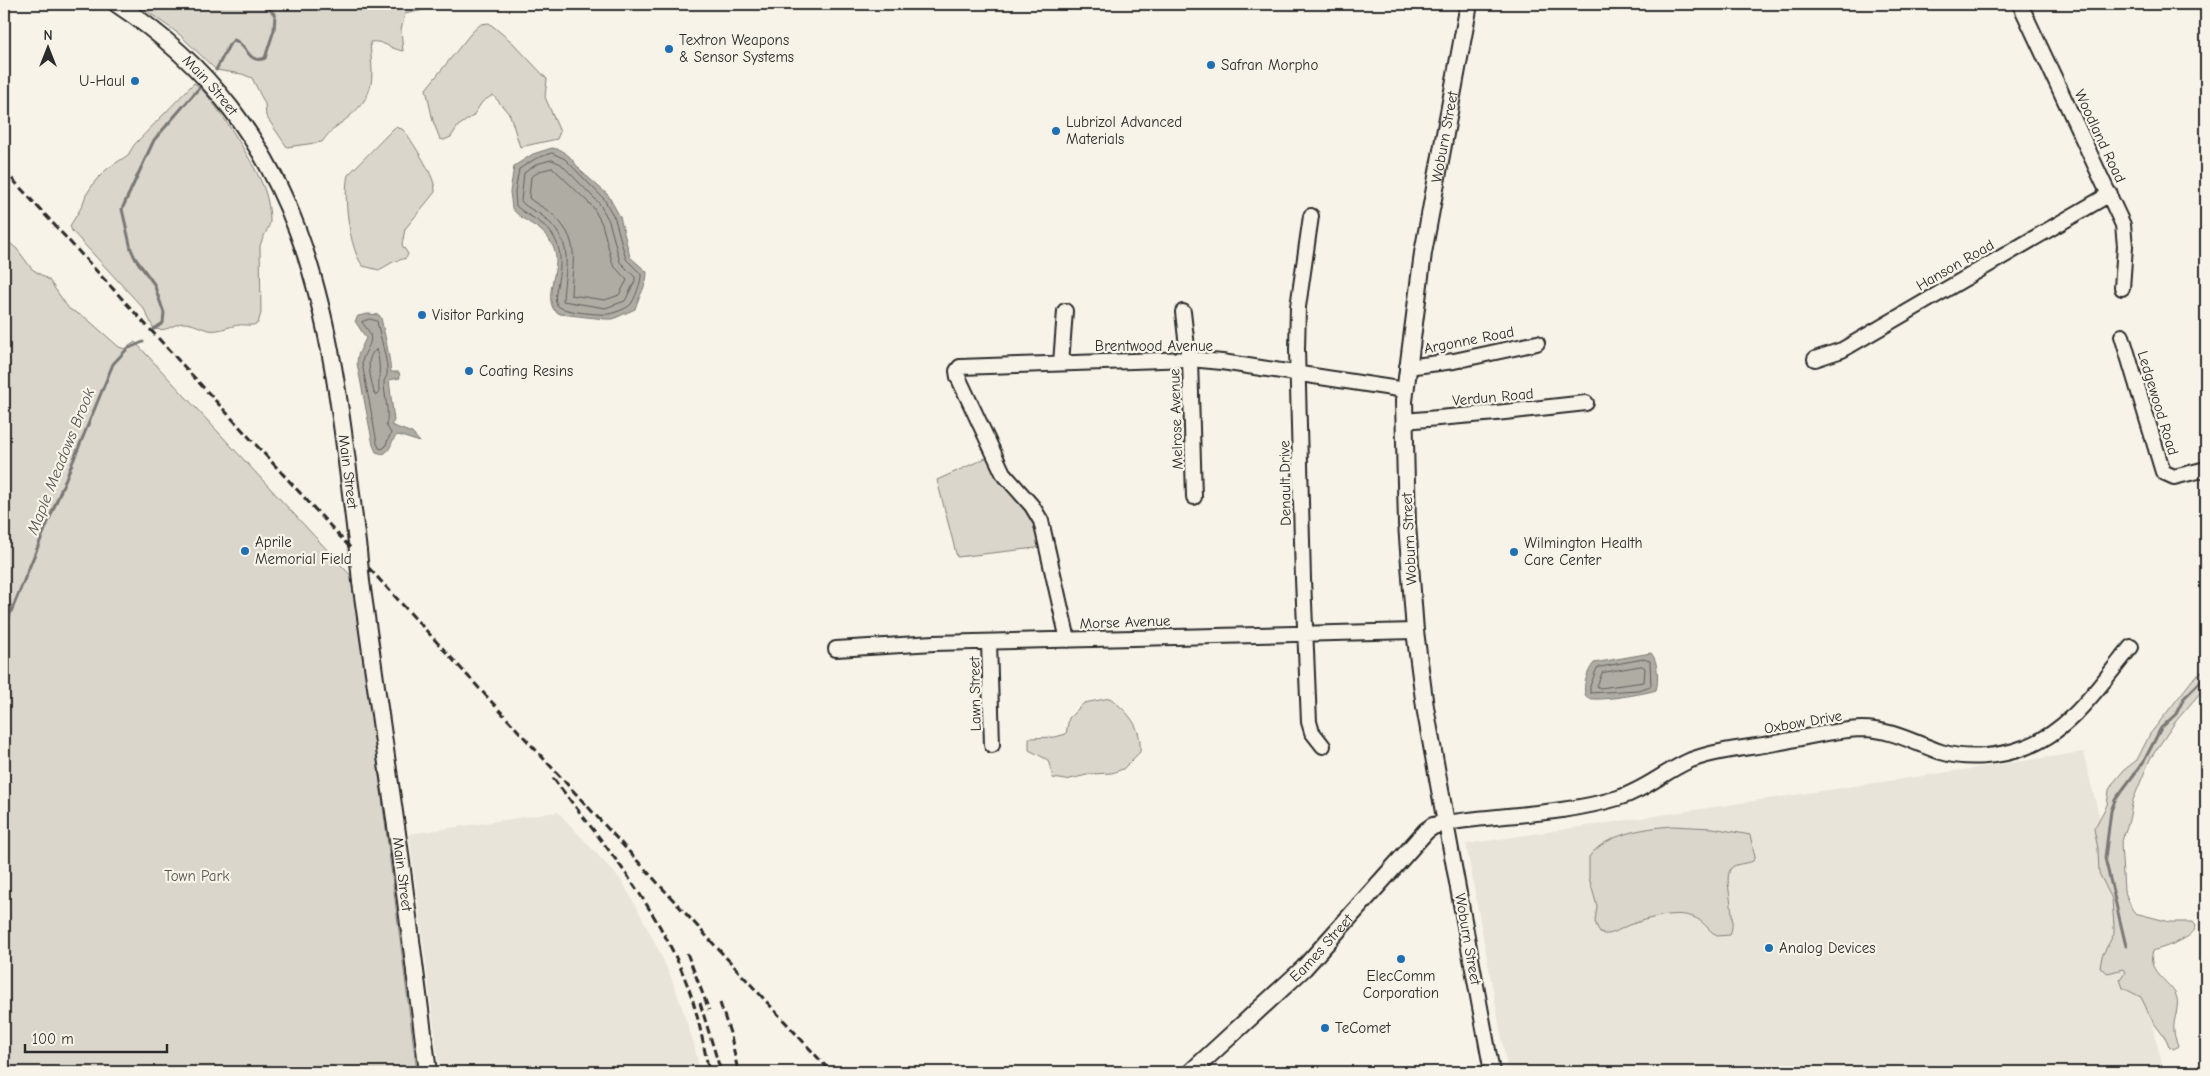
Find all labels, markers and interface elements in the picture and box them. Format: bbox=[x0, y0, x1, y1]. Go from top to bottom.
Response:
north arrow bbox=[22, 22, 72, 72]
text: N bbox=[43, 27, 53, 44]
place label: Textron Weapons & Sensor Systems bbox=[679, 31, 794, 66]
marker: Textron Weapons & Sensor Systems bbox=[663, 43, 675, 55]
street label: Main Street bbox=[179, 51, 242, 119]
place label: Safran Morpho bbox=[1221, 56, 1318, 74]
marker: Safran Morpho bbox=[1205, 59, 1217, 71]
place label: U-Haul bbox=[79, 72, 125, 90]
marker: U-Haul bbox=[129, 75, 141, 87]
street label: Woodland Road bbox=[2071, 86, 2129, 186]
street label: Woburn Street bbox=[1427, 89, 1462, 184]
place label: Lubrizol Advanced Materials bbox=[1066, 113, 1182, 148]
marker: Lubrizol Advanced Materials bbox=[1050, 125, 1062, 137]
street label: Hanson Road bbox=[1913, 236, 1997, 294]
place label: Visitor Parking bbox=[432, 306, 524, 324]
marker: Visitor Parking bbox=[416, 309, 428, 321]
street label: Argonne Road bbox=[1422, 322, 1516, 358]
street label: Brentwood Avenue bbox=[1095, 337, 1214, 355]
street label: Ledgewood Road bbox=[2134, 349, 2182, 457]
place label: Coating Resins bbox=[479, 362, 573, 380]
marker: Coating Resins bbox=[463, 365, 475, 377]
street label: Melrose Avenue bbox=[1165, 368, 1187, 470]
street label: Verdun Road bbox=[1452, 384, 1534, 410]
water label: Maple Meadows Brook bbox=[23, 386, 99, 538]
street label: Main Street bbox=[335, 433, 362, 510]
street label: Denault Drive bbox=[1275, 440, 1295, 526]
street label: Woburn Street bbox=[1398, 491, 1420, 586]
place label: Aprile Memorial Field bbox=[255, 533, 352, 568]
place label: Wilmington Health Care Center bbox=[1524, 534, 1643, 569]
marker: Aprile Memorial Field bbox=[239, 545, 251, 557]
marker: Wilmington Health Care Center bbox=[1508, 546, 1520, 558]
street label: Morse Avenue bbox=[1079, 611, 1171, 633]
street label: Lawn Street bbox=[965, 656, 985, 732]
street label: Oxbow Drive bbox=[1763, 706, 1844, 738]
street label: Main Street bbox=[389, 836, 416, 913]
park label: Town Park bbox=[164, 867, 230, 885]
street label: Woburn Street bbox=[1451, 892, 1485, 987]
street label: Eames Street bbox=[1286, 910, 1357, 986]
place label: Analog Devices bbox=[1779, 939, 1876, 957]
marker: Analog Devices bbox=[1763, 942, 1775, 954]
marker: ElecComm Corporation bbox=[1395, 953, 1407, 965]
place label: ElecComm Corporation bbox=[1363, 967, 1439, 1002]
place label: TeComet bbox=[1335, 1019, 1391, 1037]
scale bar bbox=[25, 1021, 168, 1053]
marker: TeComet bbox=[1319, 1022, 1331, 1034]
text: 100 m bbox=[32, 1030, 74, 1048]

